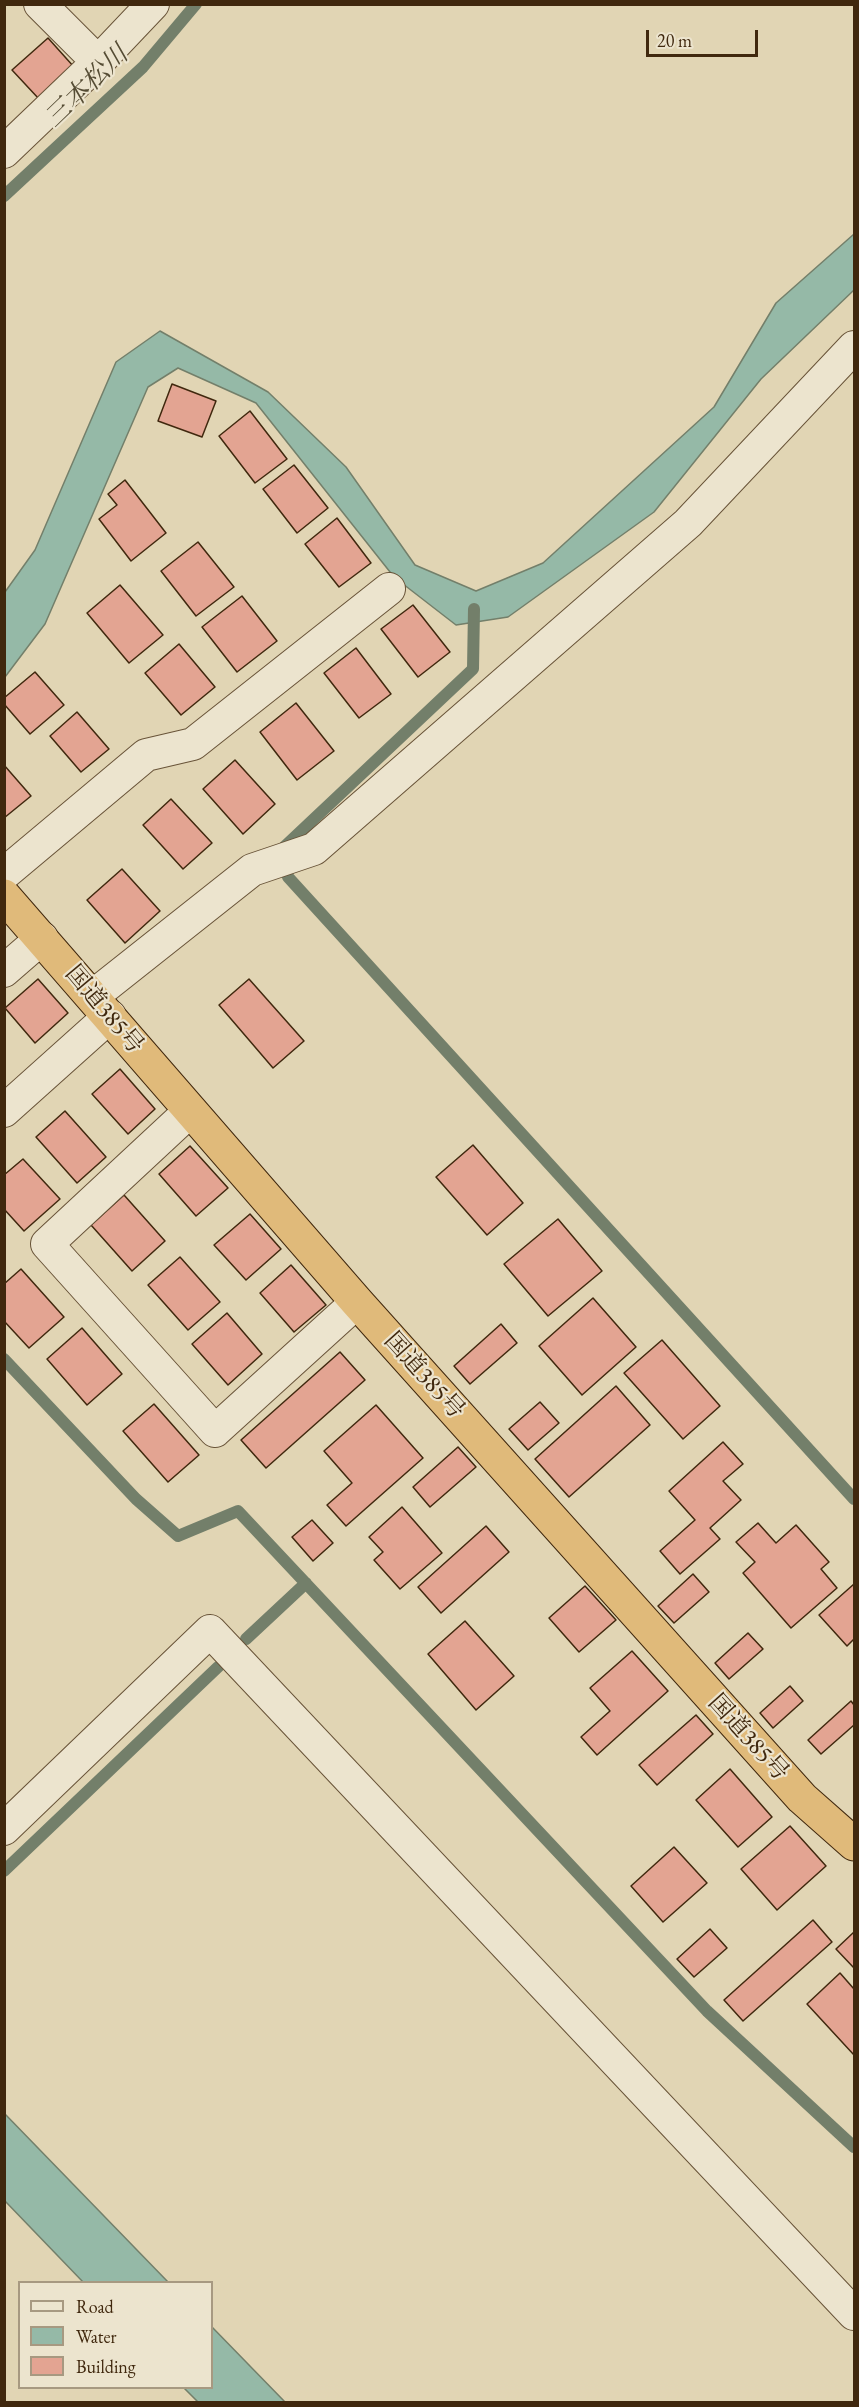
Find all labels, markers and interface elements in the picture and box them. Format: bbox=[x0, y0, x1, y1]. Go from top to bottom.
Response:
scale bar bbox=[649, 18, 762, 56]
text: 20 m bbox=[657, 29, 692, 52]
water label: 三本松川 bbox=[39, 40, 135, 134]
street label: 国道385号 bbox=[59, 960, 149, 1060]
street label: 国道385号 bbox=[378, 1327, 470, 1425]
street label: 国道385号 bbox=[702, 1689, 794, 1787]
legend bbox=[18, 2281, 213, 2389]
text: Road bbox=[76, 2295, 114, 2318]
text: Water bbox=[76, 2325, 117, 2348]
text: Building bbox=[76, 2355, 136, 2378]

